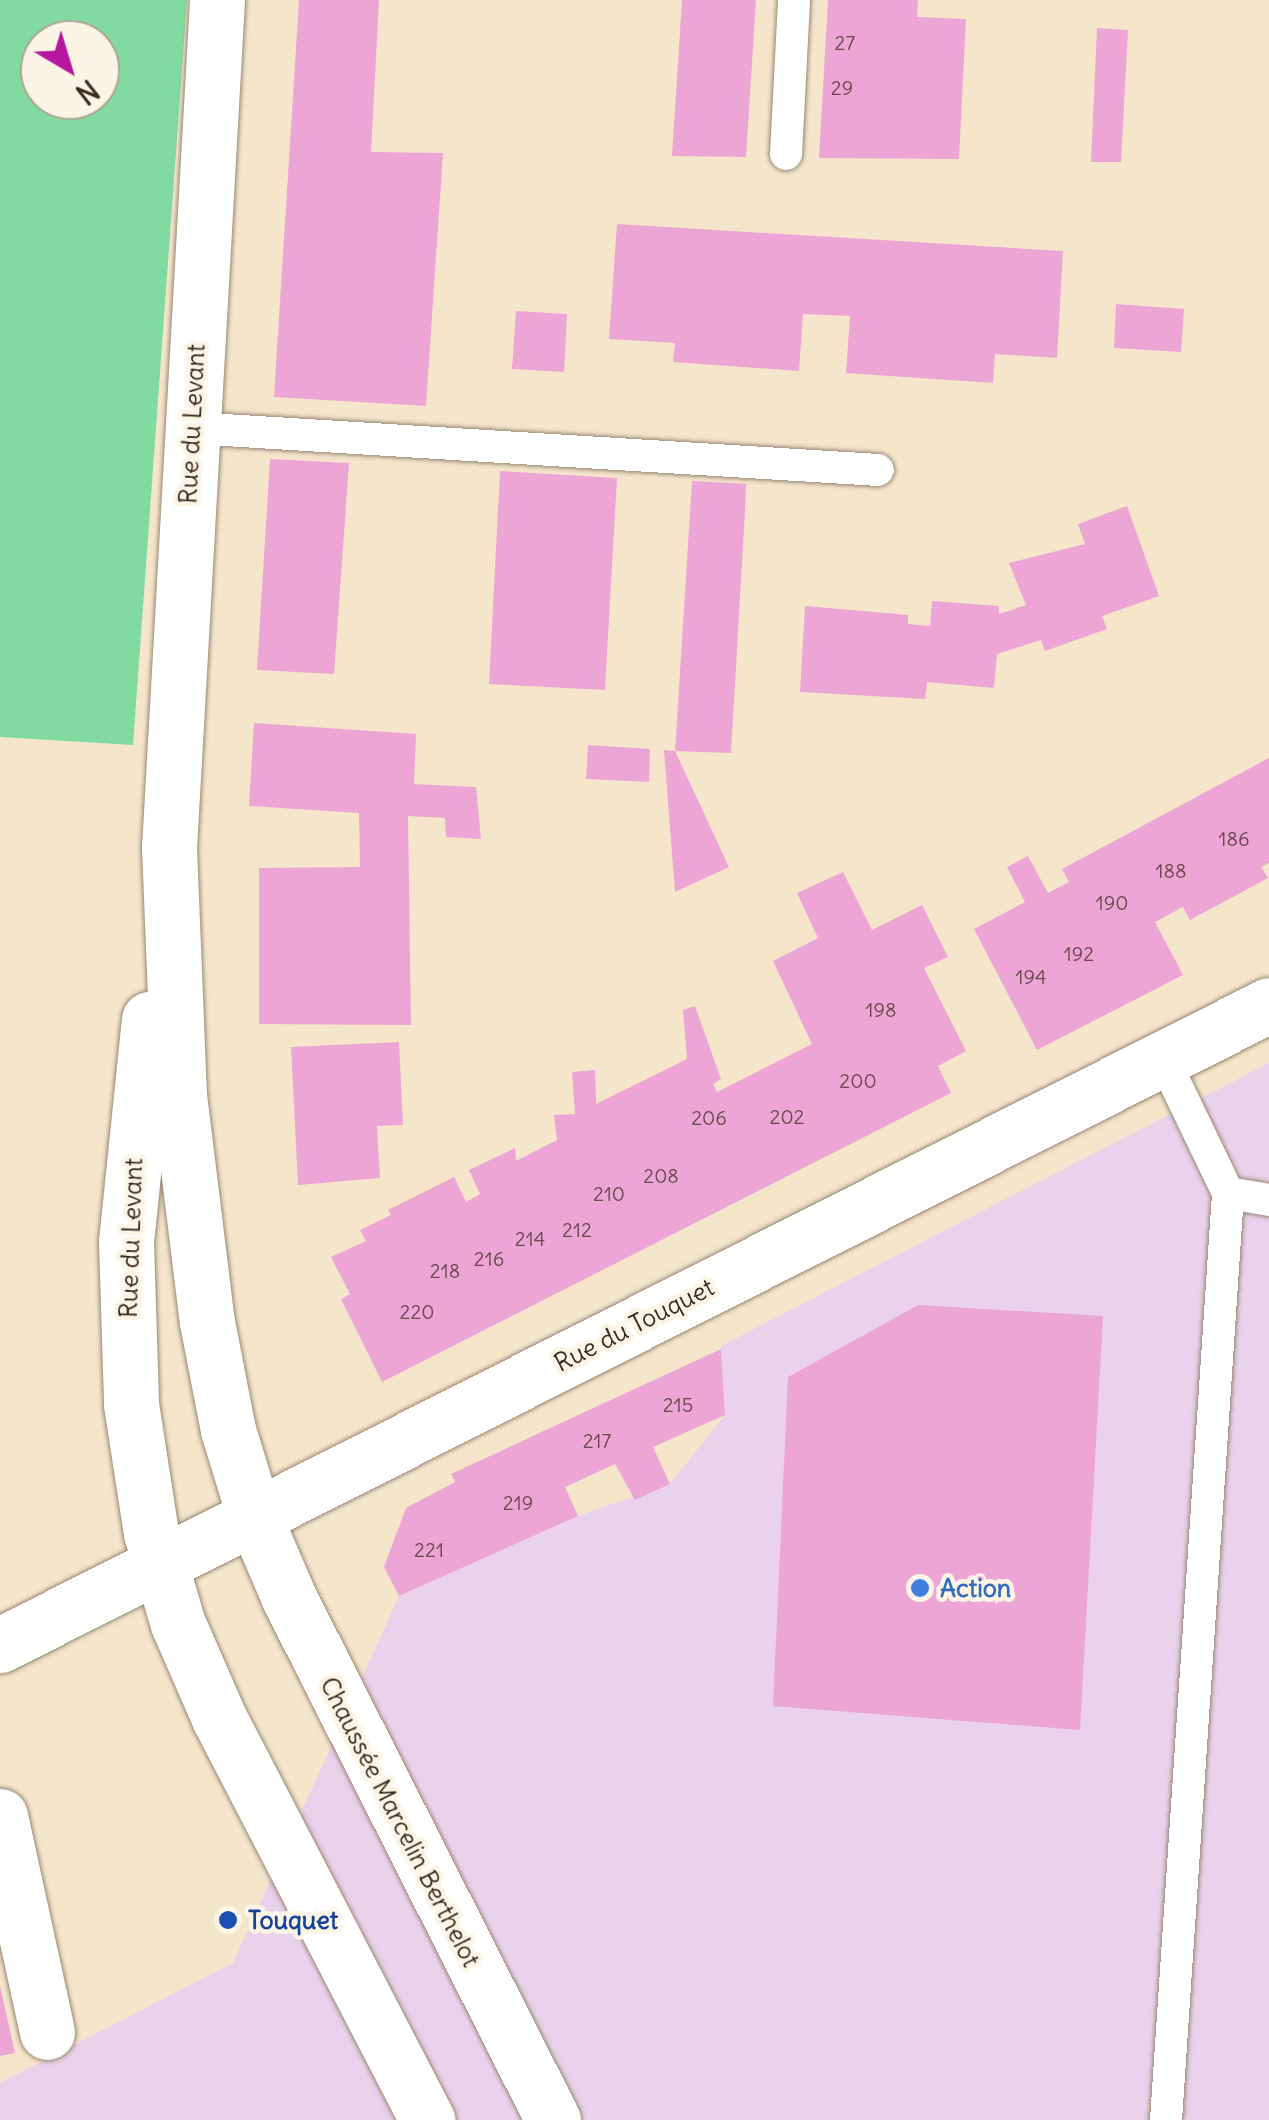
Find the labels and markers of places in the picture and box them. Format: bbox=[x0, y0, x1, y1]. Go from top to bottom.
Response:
place label: Action bbox=[940, 1573, 1011, 1603]
marker: Action bbox=[909, 1577, 931, 1599]
place label: Touquet bbox=[248, 1905, 338, 1935]
marker: Touquet bbox=[217, 1909, 239, 1931]

